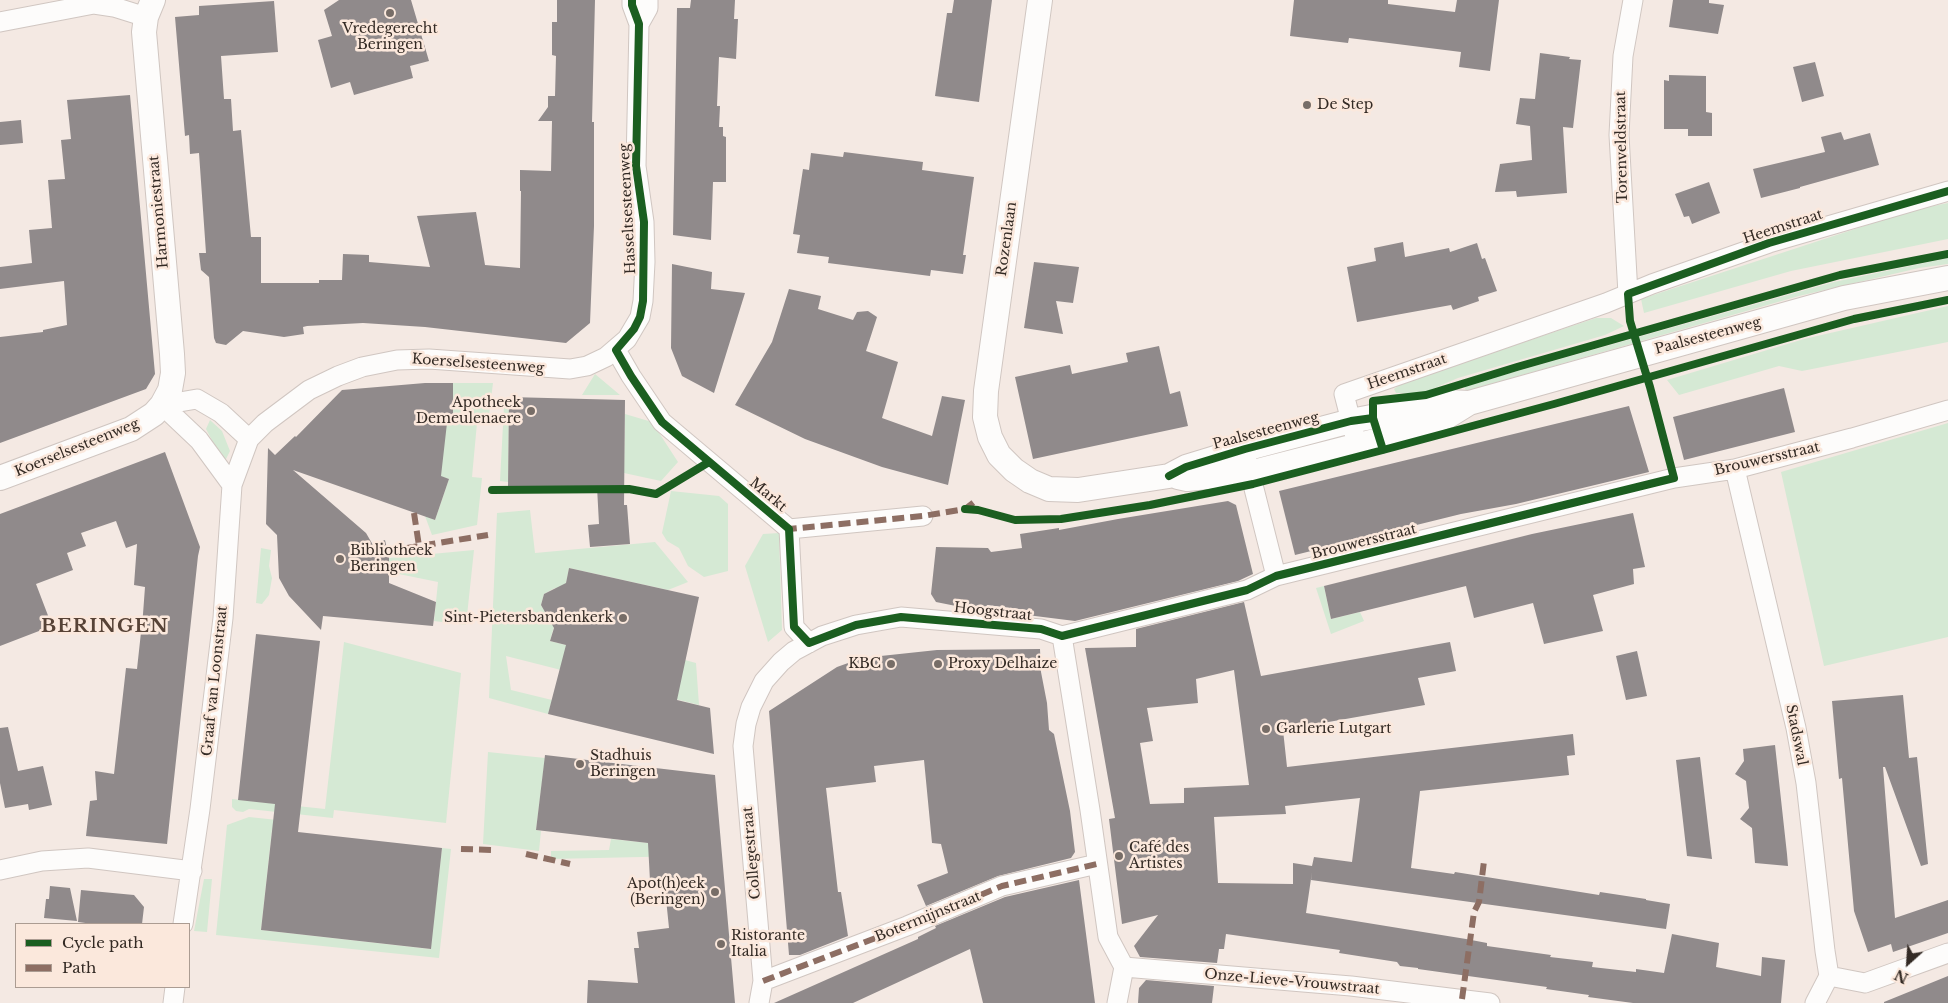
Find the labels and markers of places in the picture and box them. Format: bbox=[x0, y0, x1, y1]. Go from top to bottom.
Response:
marker: Vredegerecht Beringen bbox=[384, 7, 396, 19]
place label: Vredegerecht Beringen bbox=[342, 21, 438, 54]
place label: De Step bbox=[1317, 97, 1373, 113]
marker: De Step bbox=[1301, 99, 1313, 111]
place label: Apotheek Demeulenaere bbox=[416, 395, 521, 428]
marker: Apotheek Demeulenaere bbox=[525, 405, 537, 417]
place label: Bibliotheek Beringen bbox=[350, 543, 433, 576]
marker: Bibliotheek Beringen bbox=[334, 553, 346, 565]
place label: Sint-Pietersbandenkerk bbox=[444, 610, 613, 626]
marker: Sint-Pietersbandenkerk bbox=[617, 612, 629, 624]
place label: KBC bbox=[848, 656, 881, 672]
place label: Proxy Delhaize bbox=[948, 656, 1057, 672]
marker: KBC bbox=[885, 658, 897, 670]
marker: Proxy Delhaize bbox=[932, 658, 944, 670]
place label: Garlerie Lutgart bbox=[1276, 721, 1392, 737]
marker: Garlerie Lutgart bbox=[1260, 723, 1272, 735]
place label: Stadhuis Beringen bbox=[590, 748, 656, 780]
marker: Stadhuis Beringen bbox=[574, 758, 586, 770]
place label: Café des Artistes bbox=[1129, 840, 1189, 872]
marker: Café des Artistes bbox=[1113, 850, 1125, 862]
place label: Apot(h)eek (Beringen) bbox=[627, 876, 705, 909]
marker: Apot(h)eek (Beringen) bbox=[709, 886, 721, 898]
place label: Ristorante Italia bbox=[731, 928, 805, 960]
marker: Ristorante Italia bbox=[715, 938, 727, 950]

